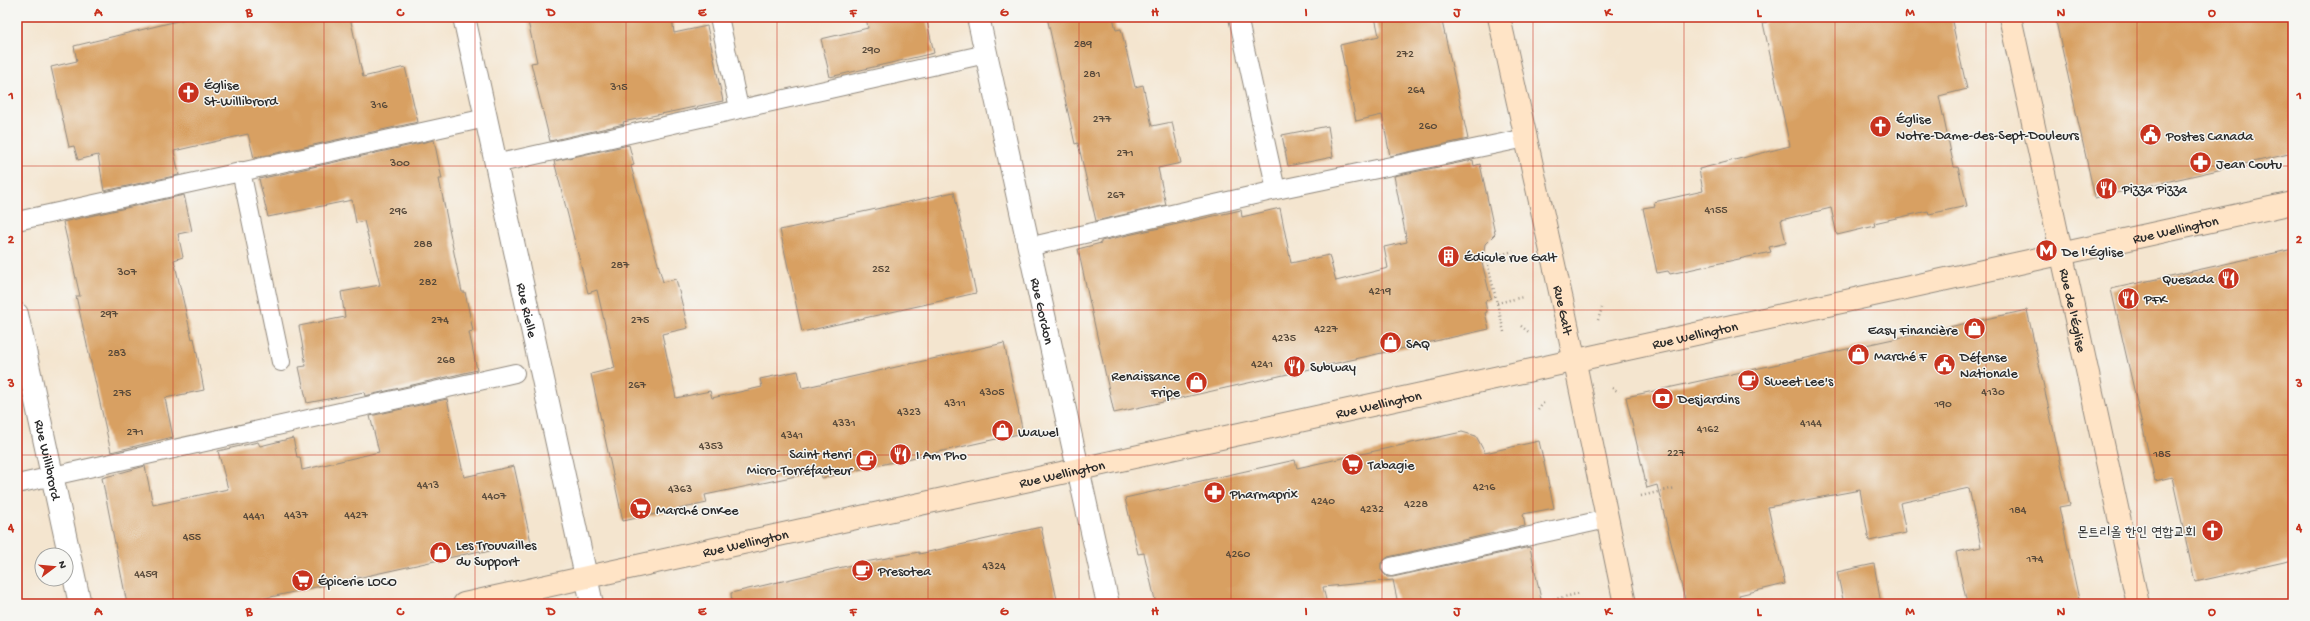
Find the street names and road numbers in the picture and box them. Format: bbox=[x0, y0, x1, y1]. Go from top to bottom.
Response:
street label: Rue Wellington bbox=[2132, 214, 2221, 249]
street label: Rue de l'Église bbox=[2054, 267, 2089, 355]
street label: Rue Gordon bbox=[1025, 277, 1056, 347]
street label: Rue Rielle bbox=[511, 282, 540, 340]
street label: Rue Galt bbox=[1548, 284, 1575, 338]
street label: Rue Wellington bbox=[1651, 319, 1740, 354]
street label: Rue Wellington bbox=[1334, 388, 1424, 424]
street label: Rue Willibrord bbox=[29, 419, 64, 504]
street label: Rue Wellington bbox=[1018, 458, 1107, 493]
street label: Rue Wellington bbox=[701, 527, 791, 562]

